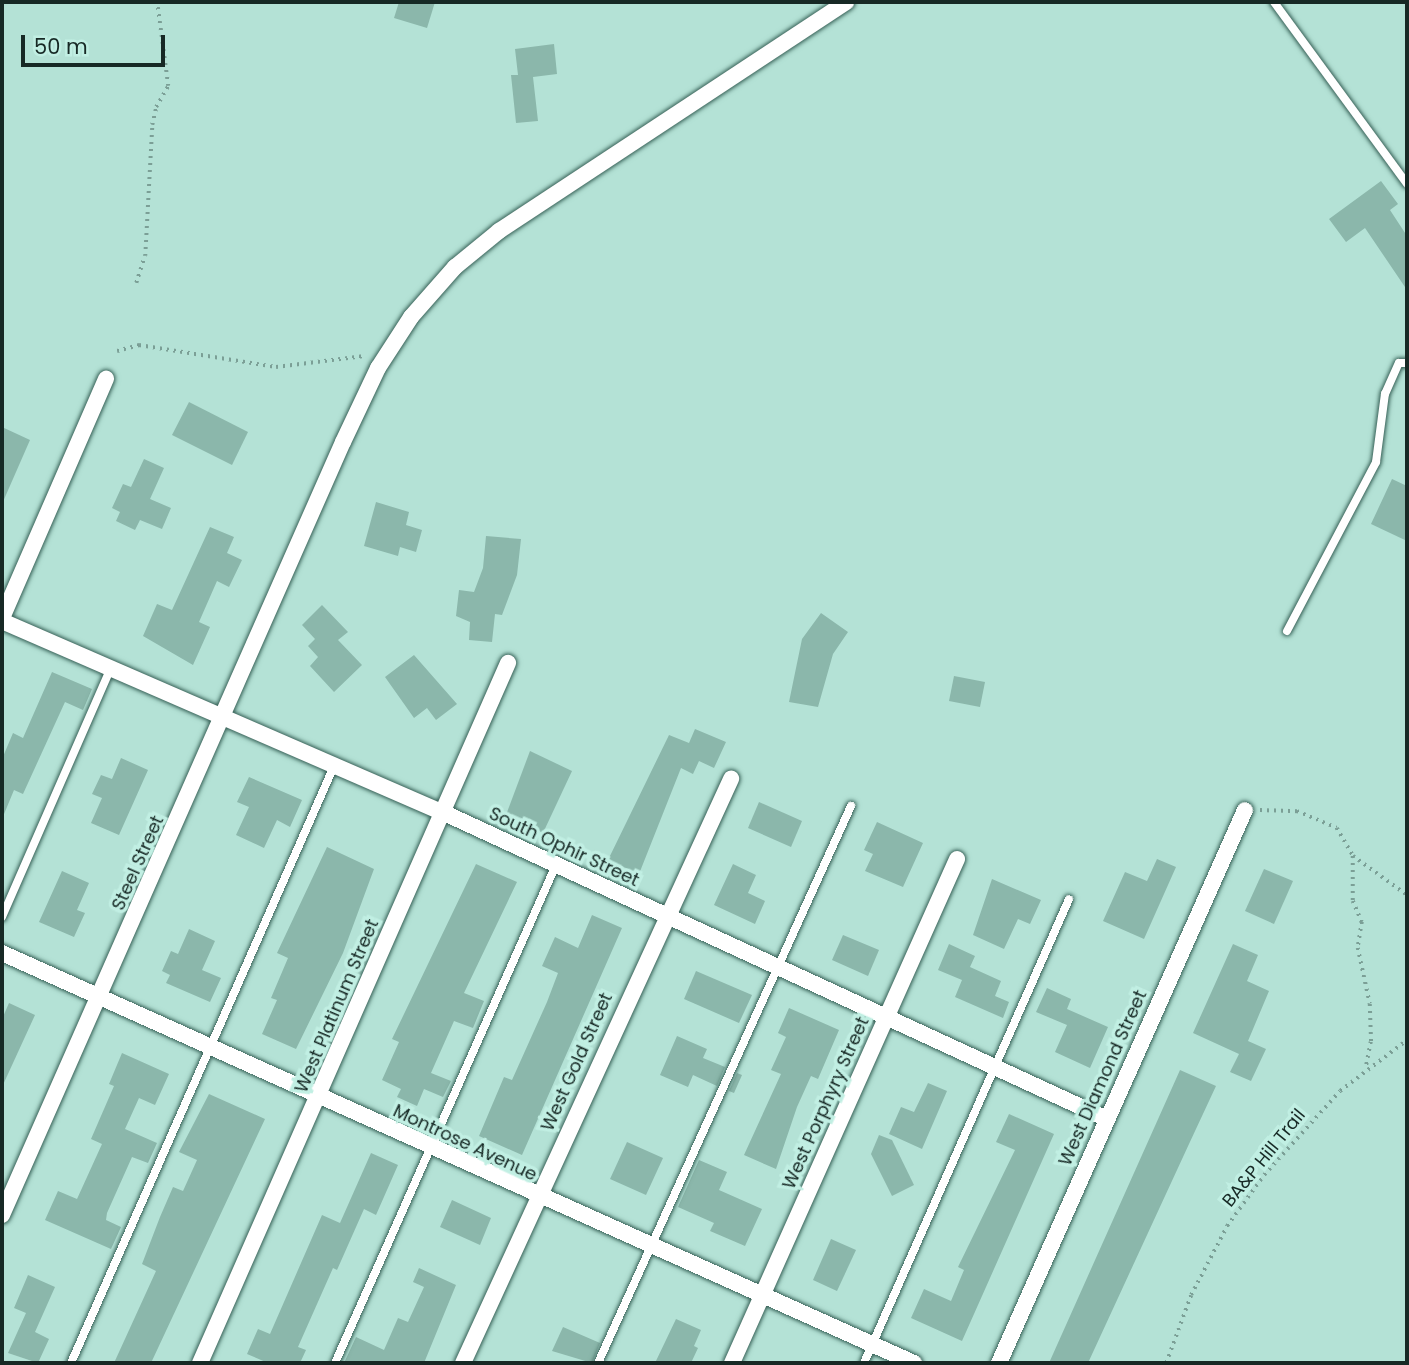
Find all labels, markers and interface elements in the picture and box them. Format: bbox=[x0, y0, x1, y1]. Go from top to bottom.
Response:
scale bar bbox=[24, 21, 168, 65]
text: 50 m bbox=[34, 32, 88, 61]
street label: South Ophir Street bbox=[486, 803, 642, 891]
street label: Steel Street bbox=[108, 812, 168, 914]
street label: West Platinum Street bbox=[291, 916, 383, 1096]
street label: West Diamond Street bbox=[1054, 987, 1152, 1169]
street label: West Gold Street bbox=[537, 989, 617, 1135]
street label: West Porphyry Street bbox=[778, 1014, 874, 1192]
street label: Montrose Avenue bbox=[390, 1100, 540, 1186]
street label: BA&P Hill Trail bbox=[1218, 1105, 1310, 1211]

